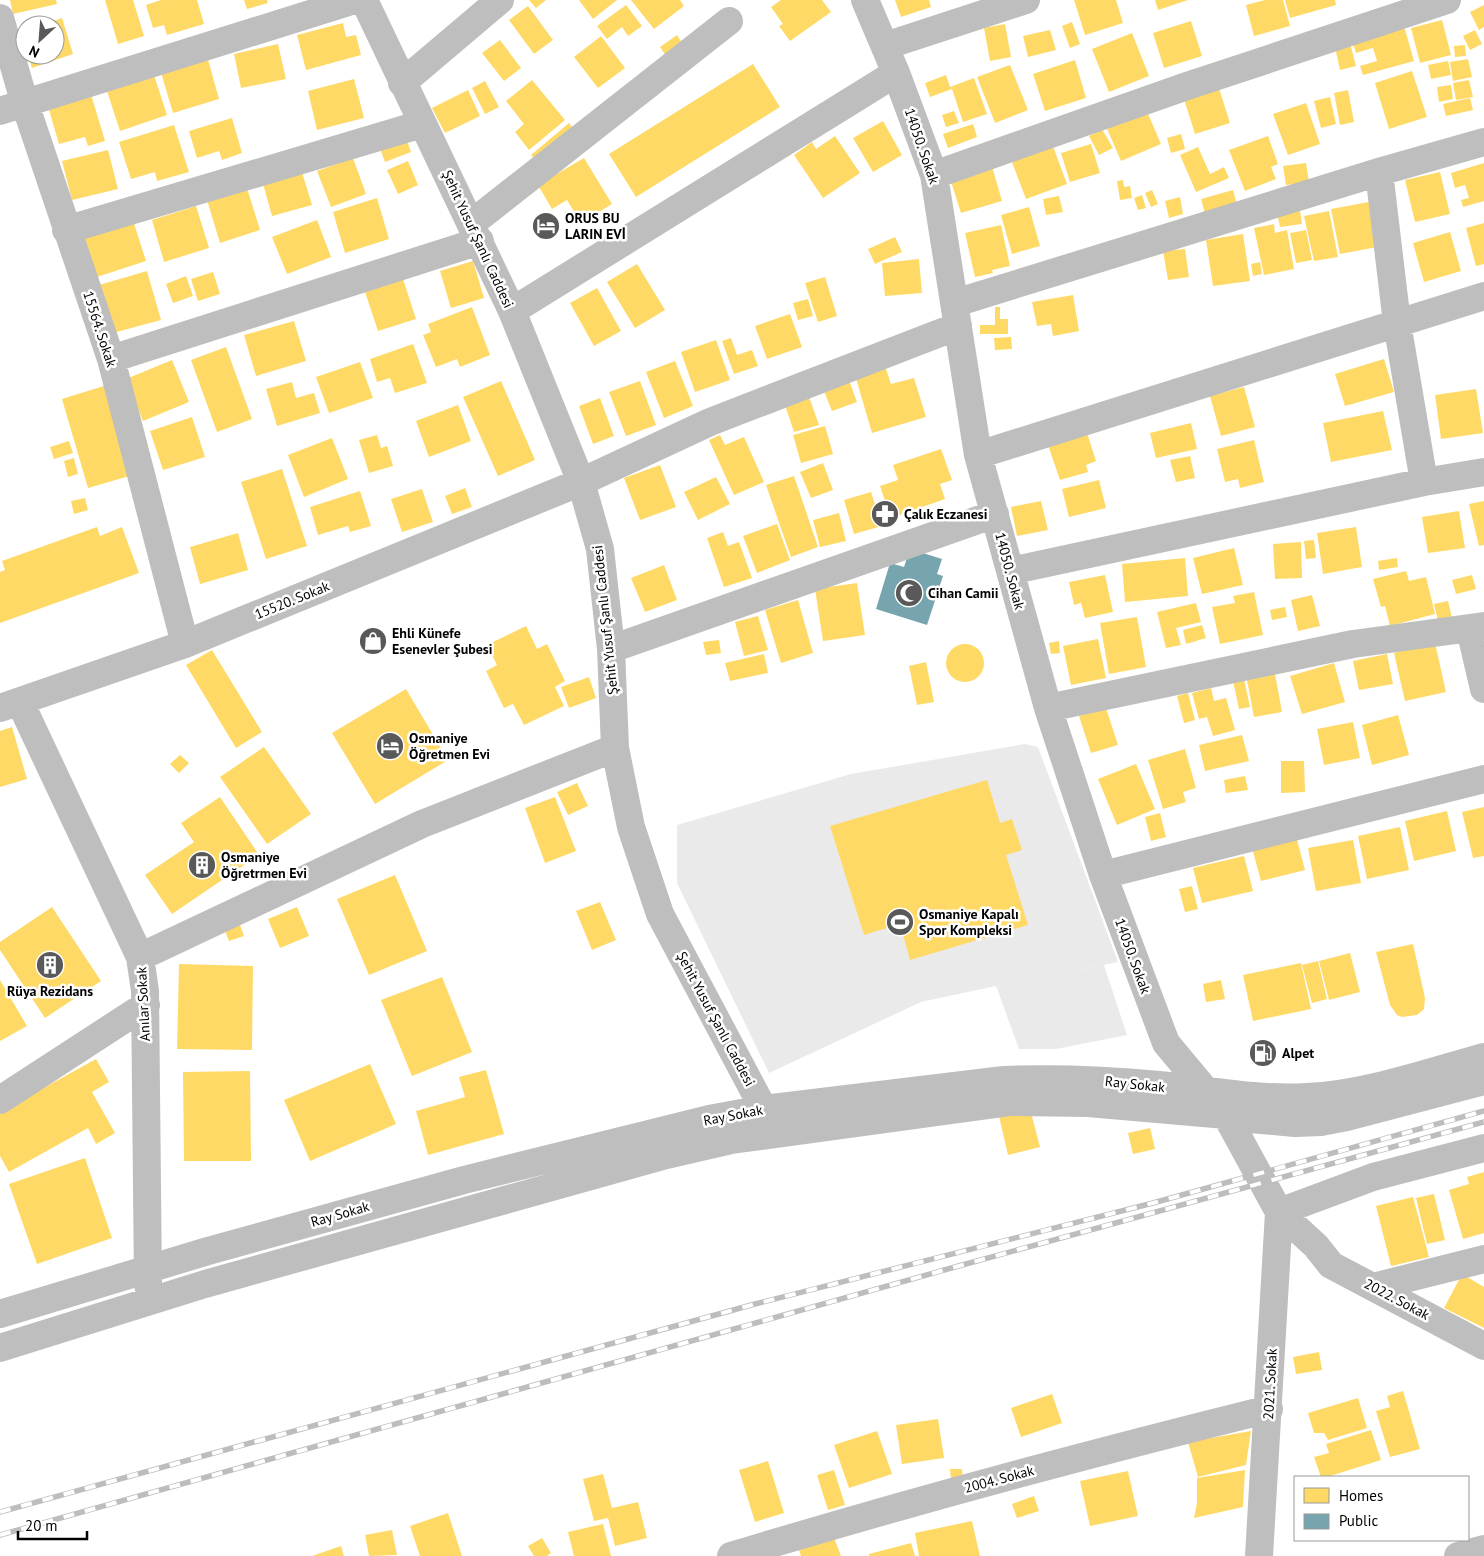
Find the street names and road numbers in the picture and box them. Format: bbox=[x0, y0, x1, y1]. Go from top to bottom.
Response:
street label: 14050. Sokak bbox=[901, 106, 943, 187]
street label: Şehit Yusuf Şanlı Caddesi bbox=[438, 167, 518, 311]
street label: 15564. Sokak bbox=[79, 289, 121, 370]
street label: 14050. Sokak bbox=[991, 530, 1029, 612]
street label: Şehit Yusuf Şanlı Caddesi bbox=[588, 544, 622, 696]
street label: 15520. Sokak bbox=[252, 577, 332, 623]
street label: 14050. Sokak bbox=[1111, 916, 1155, 997]
street label: Şehit Yusuf Şanlı Caddesi bbox=[673, 948, 759, 1090]
street label: Anılar Sokak bbox=[132, 966, 154, 1042]
street label: Ray Sokak bbox=[1104, 1072, 1166, 1096]
street label: Ray Sokak bbox=[702, 1100, 765, 1130]
street label: Ray Sokak bbox=[309, 1197, 372, 1231]
street label: 2022. Sokak bbox=[1361, 1274, 1433, 1324]
street label: 2021. Sokak bbox=[1259, 1348, 1281, 1420]
street label: 2004. Sokak bbox=[962, 1461, 1036, 1497]

